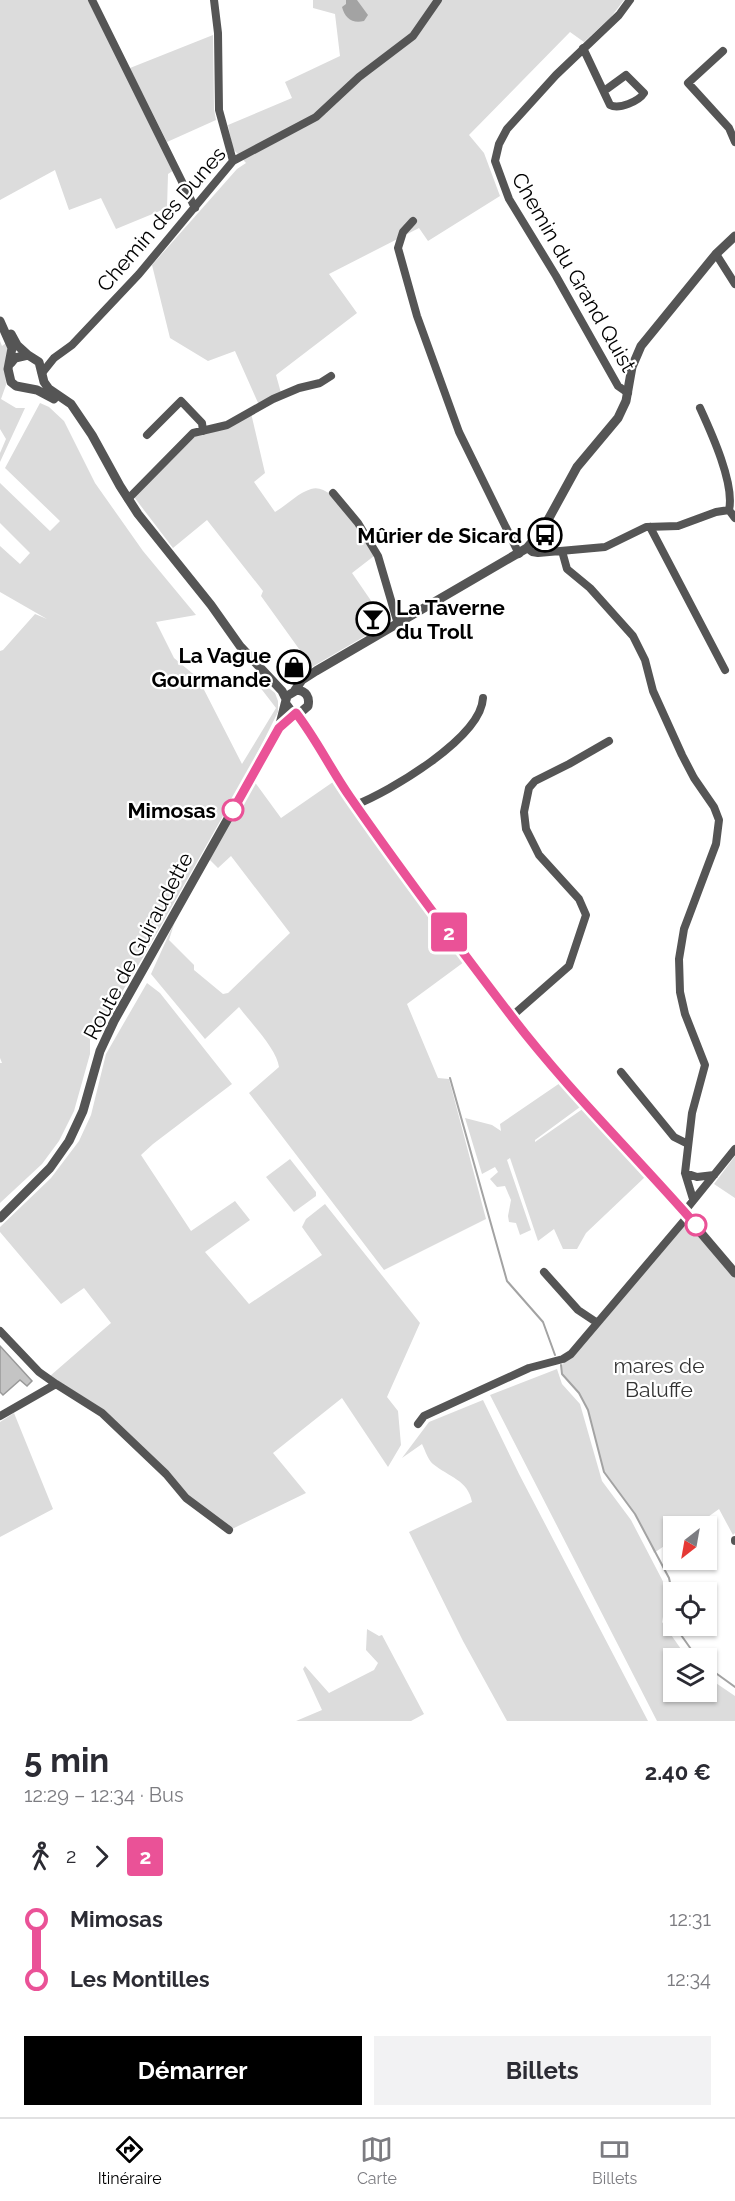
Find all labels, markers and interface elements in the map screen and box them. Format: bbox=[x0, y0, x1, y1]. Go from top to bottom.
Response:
street label: Chemin des Dunes bbox=[91, 142, 231, 296]
street label: Chemin du Grand Quist bbox=[507, 168, 641, 376]
bus stop icon: Mûrier de Sicard bbox=[527, 517, 563, 553]
place label: Mûrier de Sicard bbox=[357, 523, 522, 548]
place label: La Taverne du Troll bbox=[396, 595, 505, 644]
bar icon: La Taverne du Troll bbox=[355, 601, 391, 637]
place label: La Vague Gourmande bbox=[152, 643, 271, 692]
shop icon: La Vague Gourmande bbox=[276, 649, 312, 685]
place label: Mimosas bbox=[127, 798, 216, 823]
marker: Mimosas bbox=[222, 799, 244, 821]
street label: Route de Guiraudette bbox=[78, 848, 198, 1044]
line badge: 2 bbox=[430, 912, 468, 952]
text: 2 bbox=[443, 920, 455, 945]
unlabelled marker bbox=[685, 1214, 707, 1236]
park label: mares de Baluffe bbox=[614, 1353, 705, 1402]
north arrow bbox=[663, 1516, 717, 1570]
map controls bbox=[663, 1516, 717, 1702]
button: locate bbox=[663, 1582, 717, 1636]
button: layers bbox=[663, 1648, 717, 1702]
text: 5 min bbox=[24, 1741, 109, 1780]
text: 2.40 € bbox=[645, 1759, 711, 1785]
text: 12:29 – 12:34 · Bus bbox=[24, 1783, 184, 1807]
icon: walk bbox=[24, 1840, 57, 1873]
icon: forward bbox=[85, 1840, 118, 1873]
text: 2 bbox=[66, 1844, 76, 1868]
text: 2 bbox=[139, 1844, 151, 1869]
text: Mimosas bbox=[70, 1906, 163, 1932]
text: 12:31 bbox=[669, 1907, 711, 1931]
text: Les Montilles bbox=[70, 1966, 210, 1992]
text: 12:34 bbox=[667, 1967, 711, 1991]
button: Démarrer bbox=[24, 2036, 362, 2105]
button: Billets bbox=[374, 2036, 711, 2105]
tab: Itinéraire bbox=[98, 2133, 162, 2188]
tab: Carte bbox=[357, 2133, 397, 2188]
tab: Billets bbox=[592, 2133, 637, 2188]

